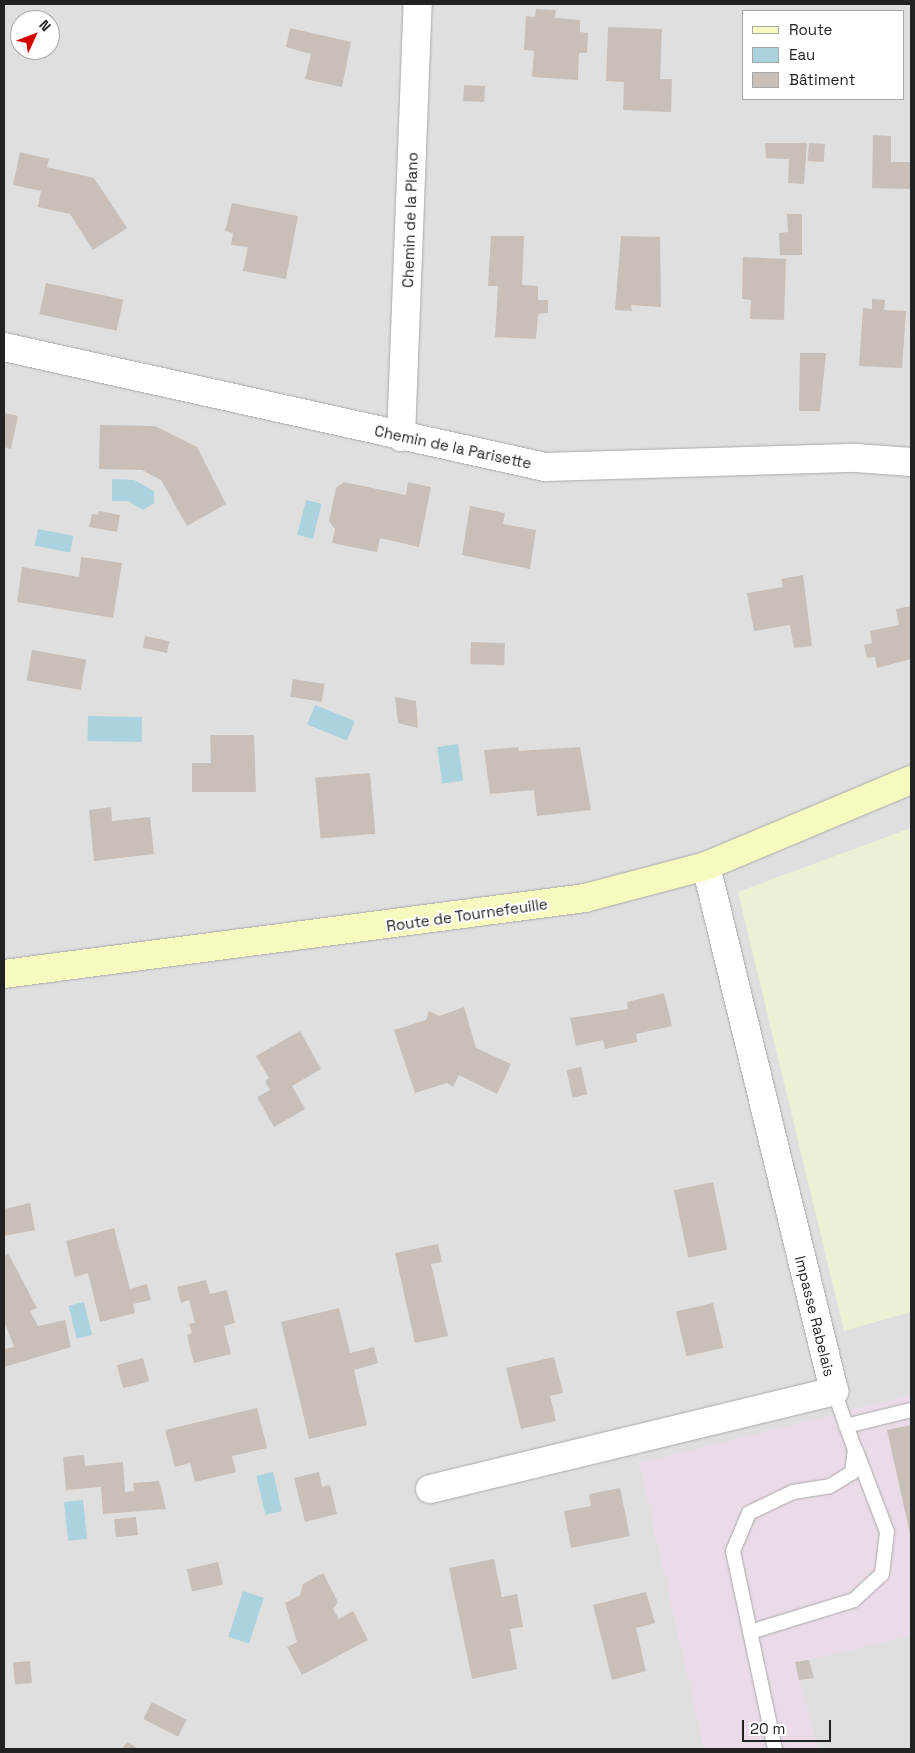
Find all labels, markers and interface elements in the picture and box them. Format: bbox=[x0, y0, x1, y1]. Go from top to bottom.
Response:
north arrow bbox=[10, 10, 60, 60]
legend bbox=[742, 10, 905, 100]
text: N bbox=[35, 16, 55, 35]
text: Route bbox=[789, 20, 832, 39]
text: Eau bbox=[789, 45, 815, 64]
text: Bâtiment bbox=[789, 70, 855, 89]
street label: Chemin de la Plano bbox=[399, 152, 421, 288]
street label: Chemin de la Parisette bbox=[373, 422, 533, 472]
street label: Route de Tournefeuille bbox=[385, 895, 549, 935]
street label: Impasse Rabelais bbox=[791, 1254, 839, 1378]
scale bar bbox=[745, 1710, 834, 1742]
text: 20 m bbox=[750, 1719, 785, 1738]

